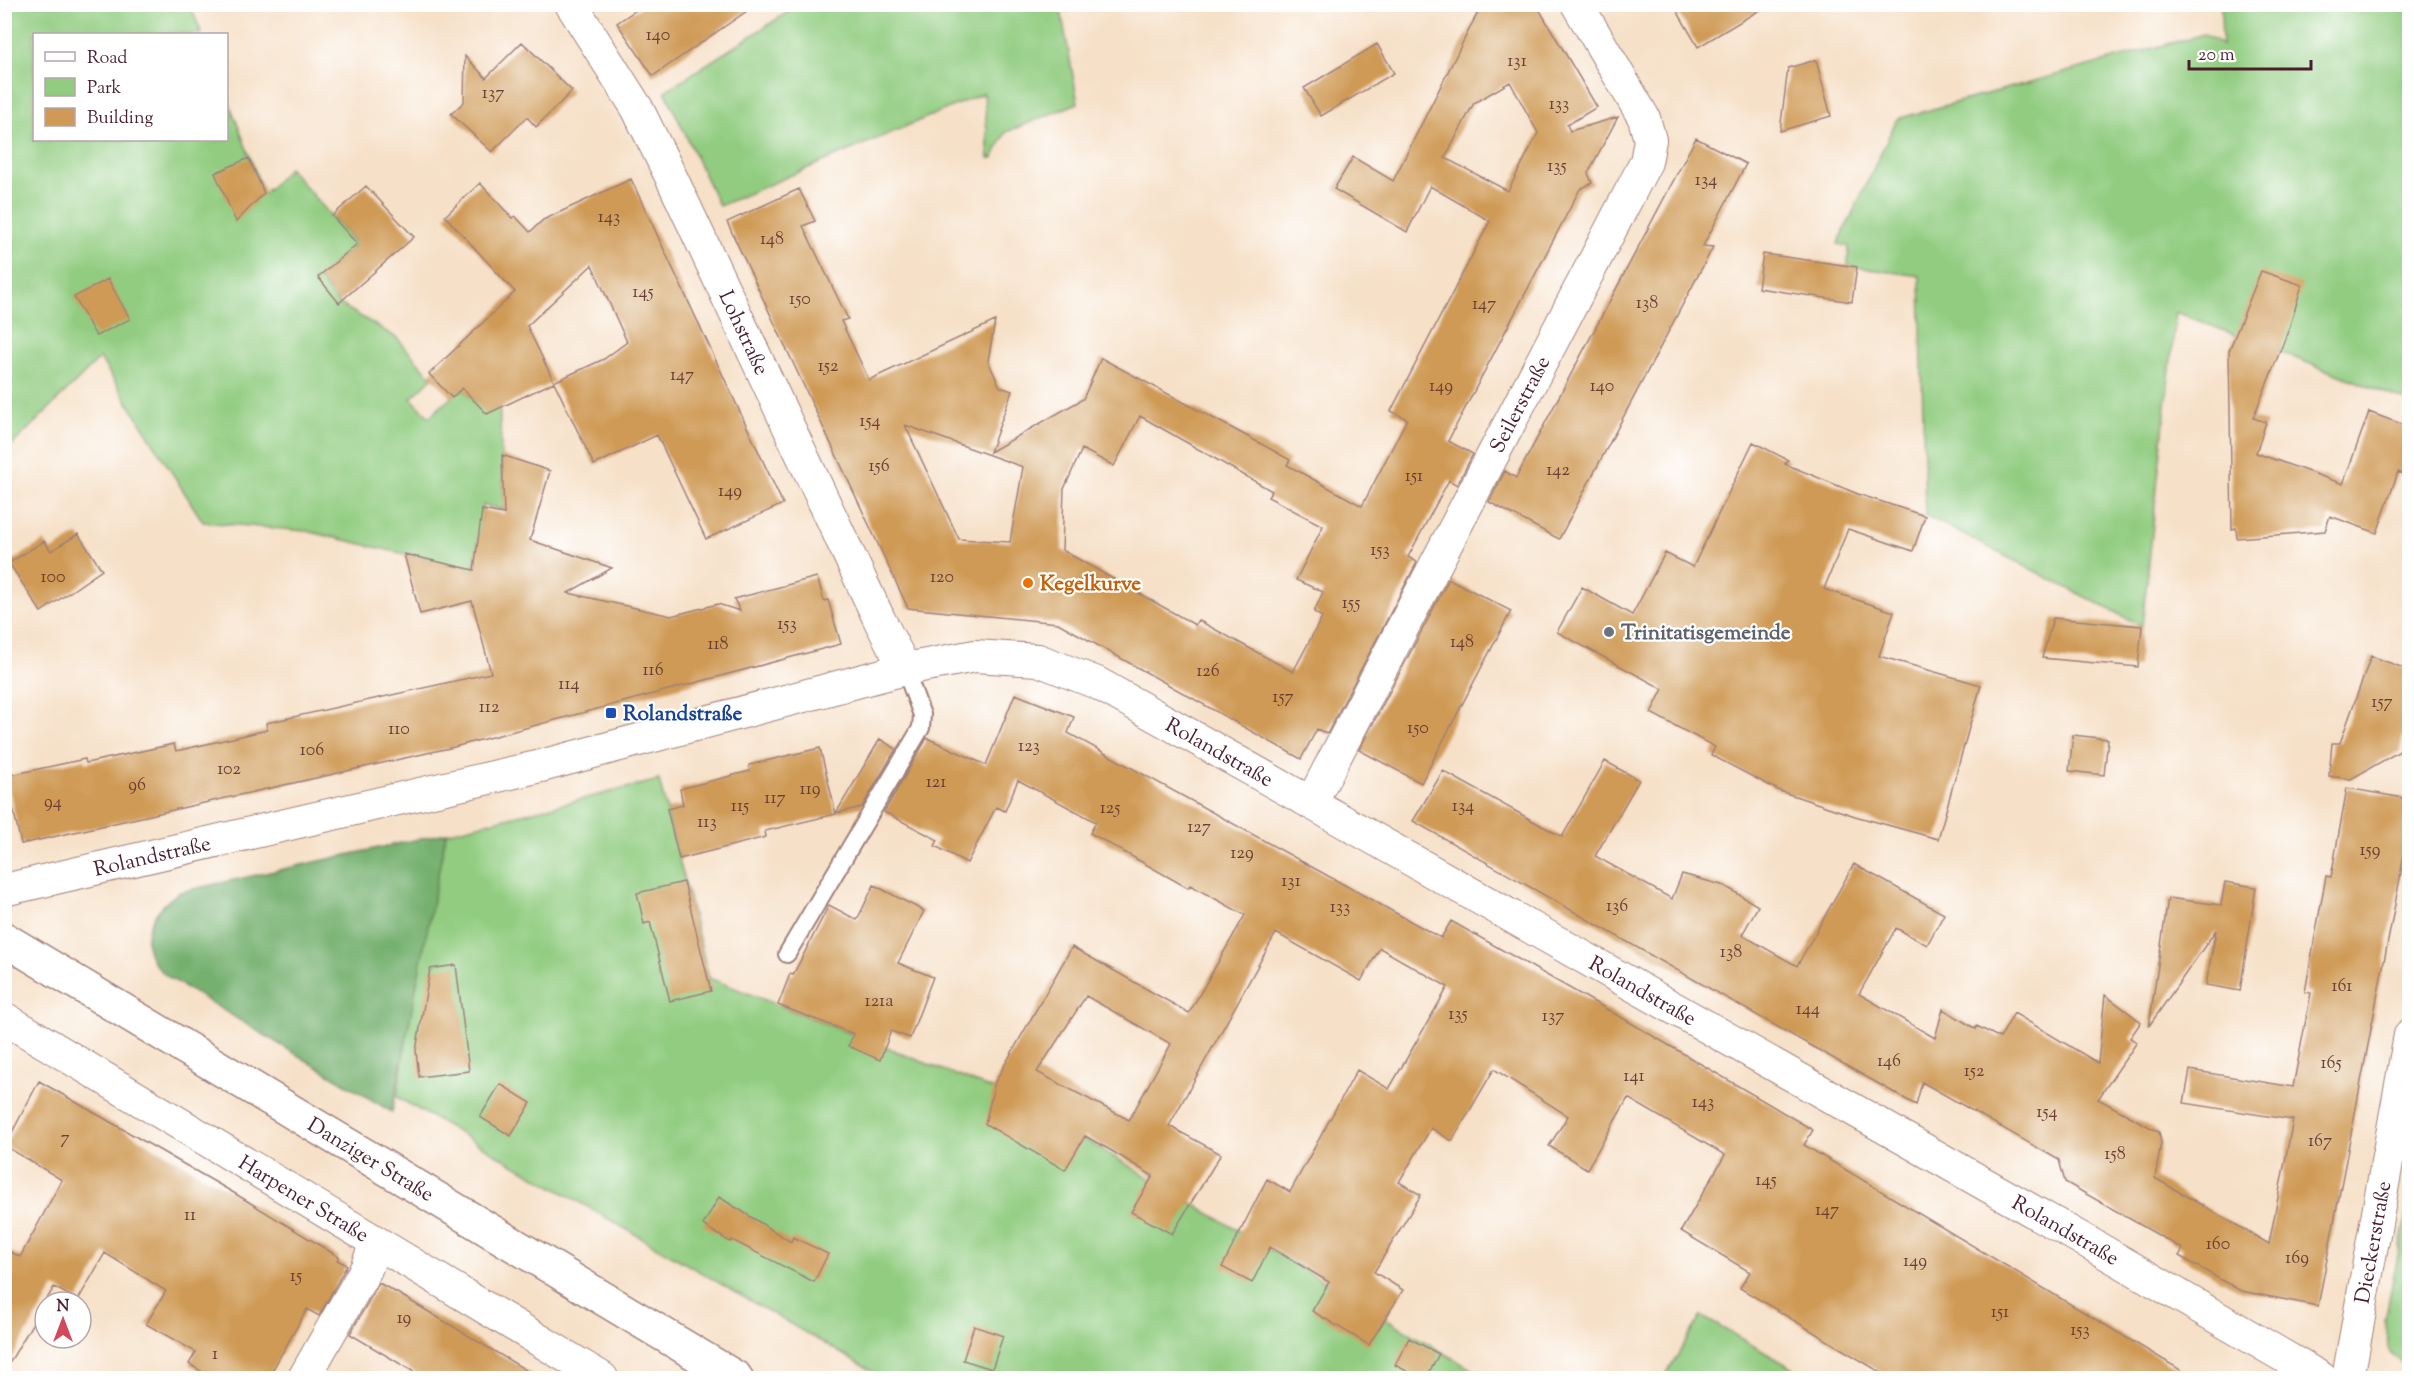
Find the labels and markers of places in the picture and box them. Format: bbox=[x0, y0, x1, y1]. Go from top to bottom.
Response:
place label: Kegelkurve bbox=[1040, 570, 1141, 600]
marker: Kegelkurve bbox=[1021, 576, 1035, 590]
place label: Trinitatisgemeinde bbox=[1621, 619, 1791, 649]
marker: Trinitatisgemeinde bbox=[1602, 625, 1616, 639]
place label: Rolandstraße bbox=[623, 700, 743, 730]
marker: Rolandstraße bbox=[604, 706, 618, 720]

